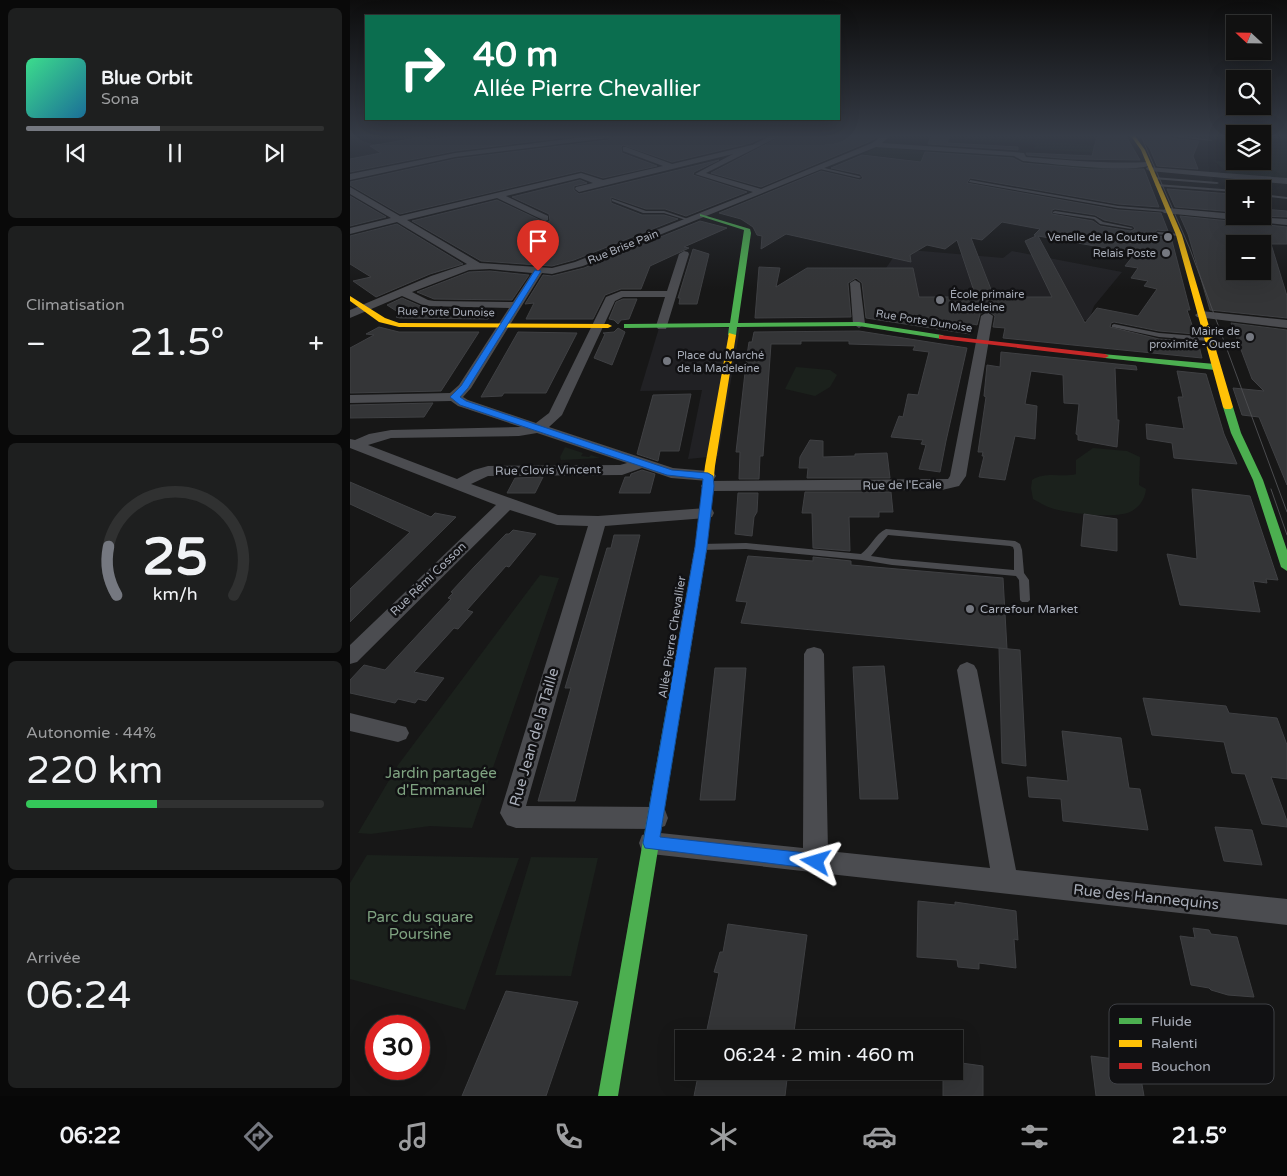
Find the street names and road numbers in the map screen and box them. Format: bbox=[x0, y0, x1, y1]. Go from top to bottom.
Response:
street label: Rue Brise Pain bbox=[586, 227, 660, 267]
street label: Rue Porte Dunoise bbox=[397, 305, 495, 319]
street label: Rue Porte Dunoise bbox=[875, 307, 973, 335]
street label: Rue Clovis Vincent bbox=[495, 462, 601, 478]
street label: Rue de l'Ecale bbox=[862, 477, 942, 493]
street label: Rue Rémi Cosson bbox=[387, 539, 469, 619]
street label: Allée Pierre Chevallier bbox=[655, 574, 689, 699]
street label: Rue Jean de la Taille bbox=[506, 666, 562, 808]
street label: Rue des Hannequins bbox=[1072, 880, 1220, 914]

